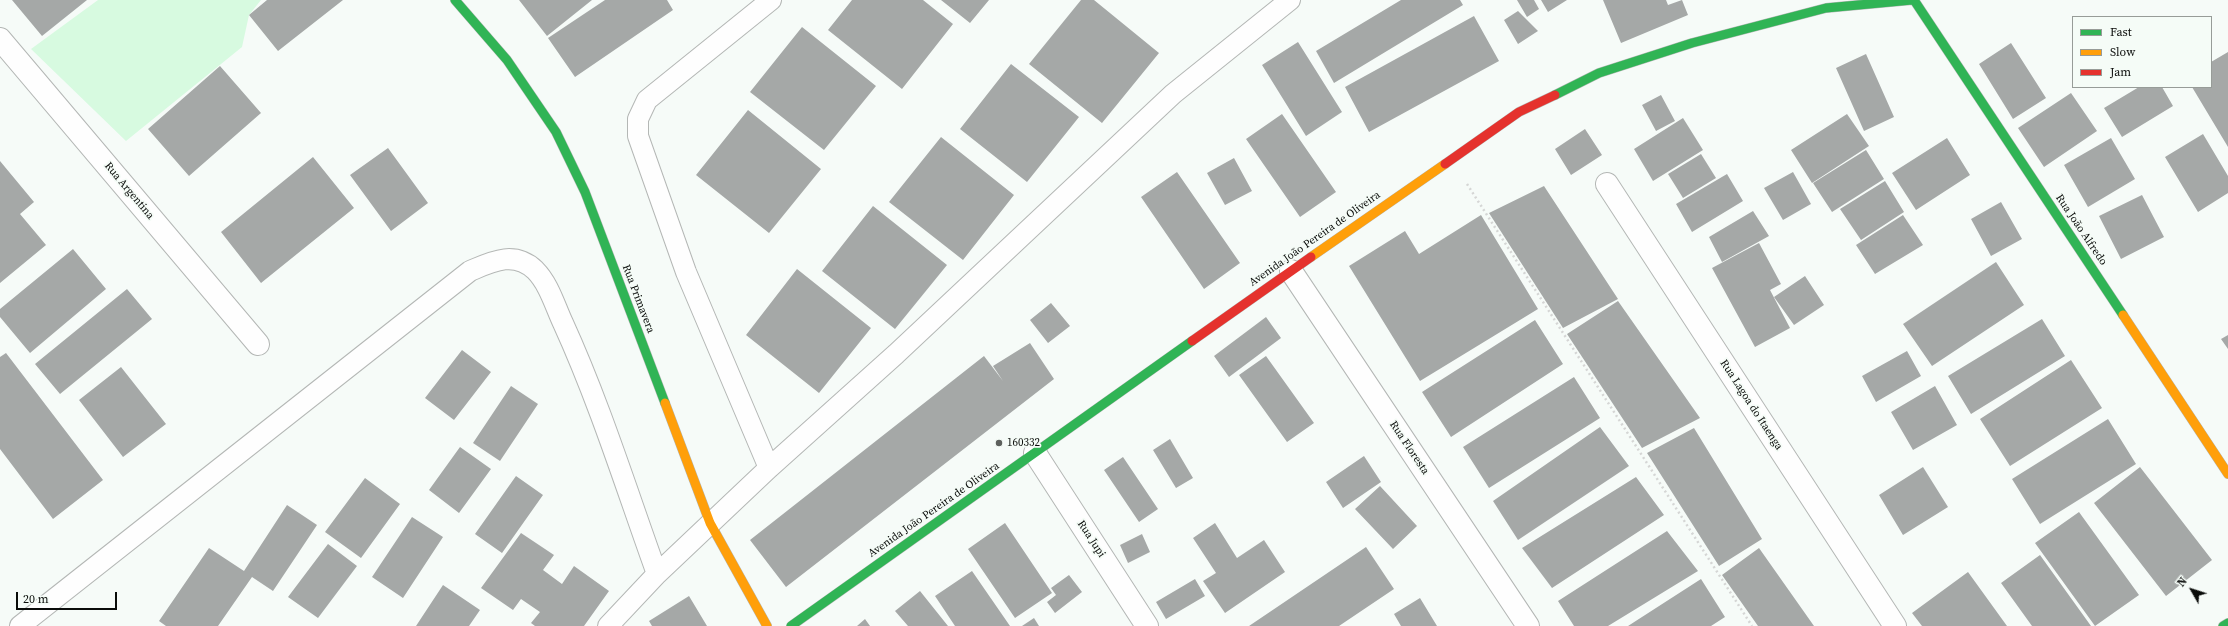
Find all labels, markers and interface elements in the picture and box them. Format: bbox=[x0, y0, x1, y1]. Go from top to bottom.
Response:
legend bbox=[2072, 16, 2212, 88]
text: Fast bbox=[2110, 24, 2132, 40]
text: Slow bbox=[2110, 44, 2135, 60]
text: Jam bbox=[2110, 64, 2131, 80]
street label: Rua Argentina bbox=[101, 160, 157, 222]
street label: Avenida João Pereira de Oliveira bbox=[1247, 189, 1383, 289]
street label: Rua João Alfredo bbox=[2052, 192, 2110, 268]
street label: Rua Primavera bbox=[619, 263, 657, 335]
street label: Rua Lagoa do Itaenga bbox=[1717, 357, 1785, 453]
street label: Rua Floresta bbox=[1386, 419, 1432, 477]
place label: 160332 bbox=[1007, 436, 1040, 450]
marker: 160332 bbox=[994, 438, 1004, 448]
street label: Avenida João Pereira de Oliveira bbox=[866, 460, 1002, 560]
street label: Rua Jupi bbox=[1074, 518, 1108, 560]
north arrow bbox=[2172, 570, 2212, 610]
text: N bbox=[2174, 574, 2191, 590]
scale bar bbox=[18, 584, 119, 610]
text: 20 m bbox=[23, 591, 49, 607]

